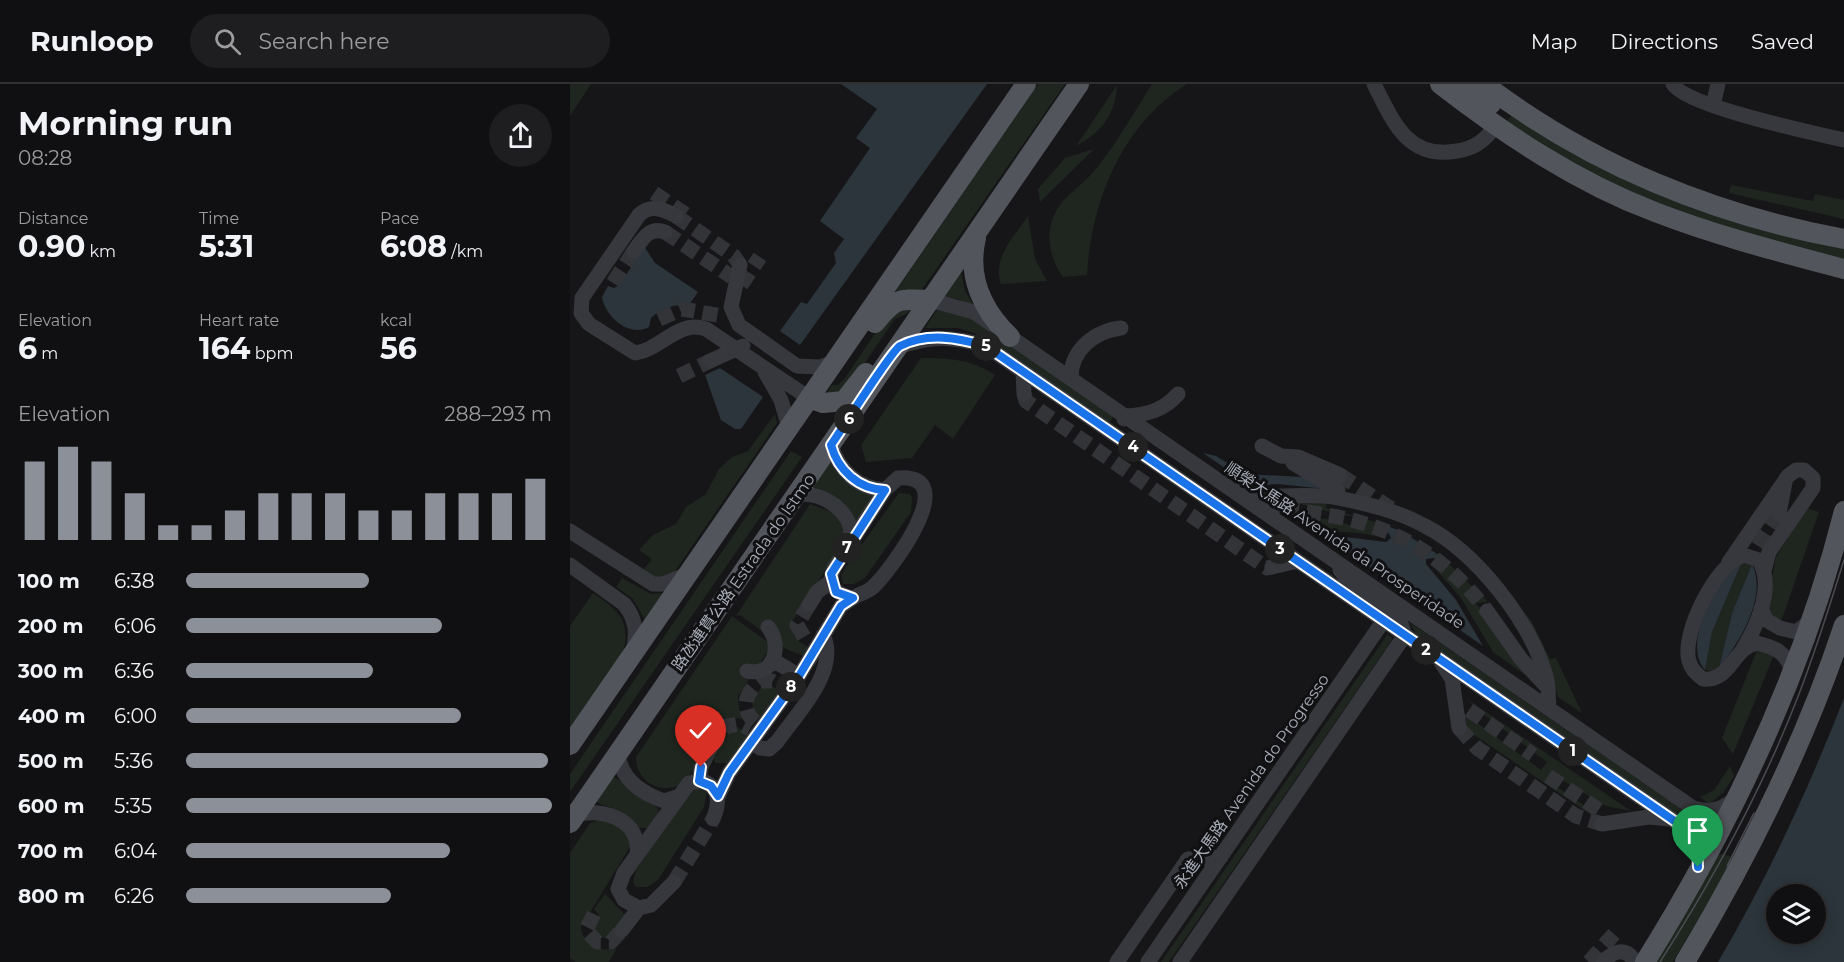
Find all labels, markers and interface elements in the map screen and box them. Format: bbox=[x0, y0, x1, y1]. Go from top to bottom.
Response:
search box bbox=[190, 14, 610, 68]
text: Runloop bbox=[30, 24, 154, 58]
icon: search bbox=[211, 25, 244, 58]
text: Search here bbox=[259, 28, 389, 55]
text: Map bbox=[1531, 29, 1577, 54]
text: Directions bbox=[1610, 29, 1718, 54]
text: Saved bbox=[1751, 29, 1814, 54]
text: Morning run bbox=[18, 103, 233, 143]
button: share bbox=[489, 104, 552, 167]
text: 08:28 bbox=[18, 146, 72, 170]
text: Distance bbox=[18, 209, 88, 228]
text: Time bbox=[199, 209, 239, 228]
text: Pace bbox=[380, 209, 419, 228]
text: 0.90 bbox=[18, 228, 85, 265]
text: 5:31 bbox=[199, 228, 254, 265]
text: 6:08 bbox=[380, 228, 447, 265]
text: km bbox=[85, 242, 116, 261]
text: /km bbox=[447, 242, 483, 261]
text: Elevation bbox=[18, 311, 92, 330]
text: Heart rate bbox=[199, 311, 279, 330]
text: kcal bbox=[380, 311, 412, 330]
text: 6 bbox=[18, 330, 37, 367]
text: 164 bbox=[199, 330, 251, 367]
text: 56 bbox=[380, 330, 417, 367]
pin: 5 bbox=[971, 331, 1001, 361]
text: 5 bbox=[981, 336, 991, 355]
text: m bbox=[37, 344, 58, 363]
text: bpm bbox=[251, 344, 293, 363]
text: Elevation bbox=[18, 402, 110, 426]
text: 288–293 m bbox=[444, 402, 552, 426]
pin: 6 bbox=[834, 404, 864, 434]
text: 6 bbox=[844, 409, 854, 428]
pin: 4 bbox=[1118, 432, 1148, 462]
text: 4 bbox=[1127, 437, 1139, 456]
street label: 順榮大馬路 Avenida da Prosperidade bbox=[1221, 458, 1468, 633]
street label: 路氹連貫公路 Estrada do Istmo bbox=[668, 470, 819, 674]
pin: 7 bbox=[832, 533, 862, 563]
pin: 3 bbox=[1265, 534, 1295, 564]
text: 7 bbox=[842, 538, 852, 557]
text: 3 bbox=[1275, 539, 1285, 558]
text: 100 m bbox=[18, 569, 80, 593]
text: 6:38 bbox=[114, 569, 154, 593]
text: 200 m bbox=[18, 614, 84, 638]
text: 6:06 bbox=[114, 614, 156, 638]
pin: 2 bbox=[1411, 635, 1441, 665]
text: 2 bbox=[1421, 640, 1431, 659]
text: 300 m bbox=[18, 659, 84, 683]
text: 6:36 bbox=[114, 659, 154, 683]
street label: 永進大馬路 Avenida do Progresso bbox=[1170, 670, 1333, 892]
pin: 8 bbox=[776, 672, 806, 702]
text: 8 bbox=[786, 677, 796, 696]
text: 400 m bbox=[18, 704, 86, 728]
text: 6:00 bbox=[114, 704, 157, 728]
pin bbox=[675, 705, 726, 767]
icon: check bbox=[684, 714, 717, 747]
pin: 1 bbox=[1558, 736, 1588, 766]
text: 1 bbox=[1570, 741, 1576, 760]
text: 500 m bbox=[18, 749, 84, 773]
text: 5:36 bbox=[114, 749, 153, 773]
text: 600 m bbox=[18, 794, 85, 818]
text: 5:35 bbox=[114, 794, 152, 818]
pin bbox=[1672, 805, 1723, 867]
icon: arrive bbox=[1681, 814, 1714, 847]
text: 700 m bbox=[18, 839, 84, 863]
text: 6:04 bbox=[114, 839, 157, 863]
text: 800 m bbox=[18, 884, 85, 908]
text: 6:26 bbox=[114, 884, 154, 908]
map controls bbox=[1766, 884, 1826, 944]
button: layers bbox=[1766, 884, 1826, 944]

